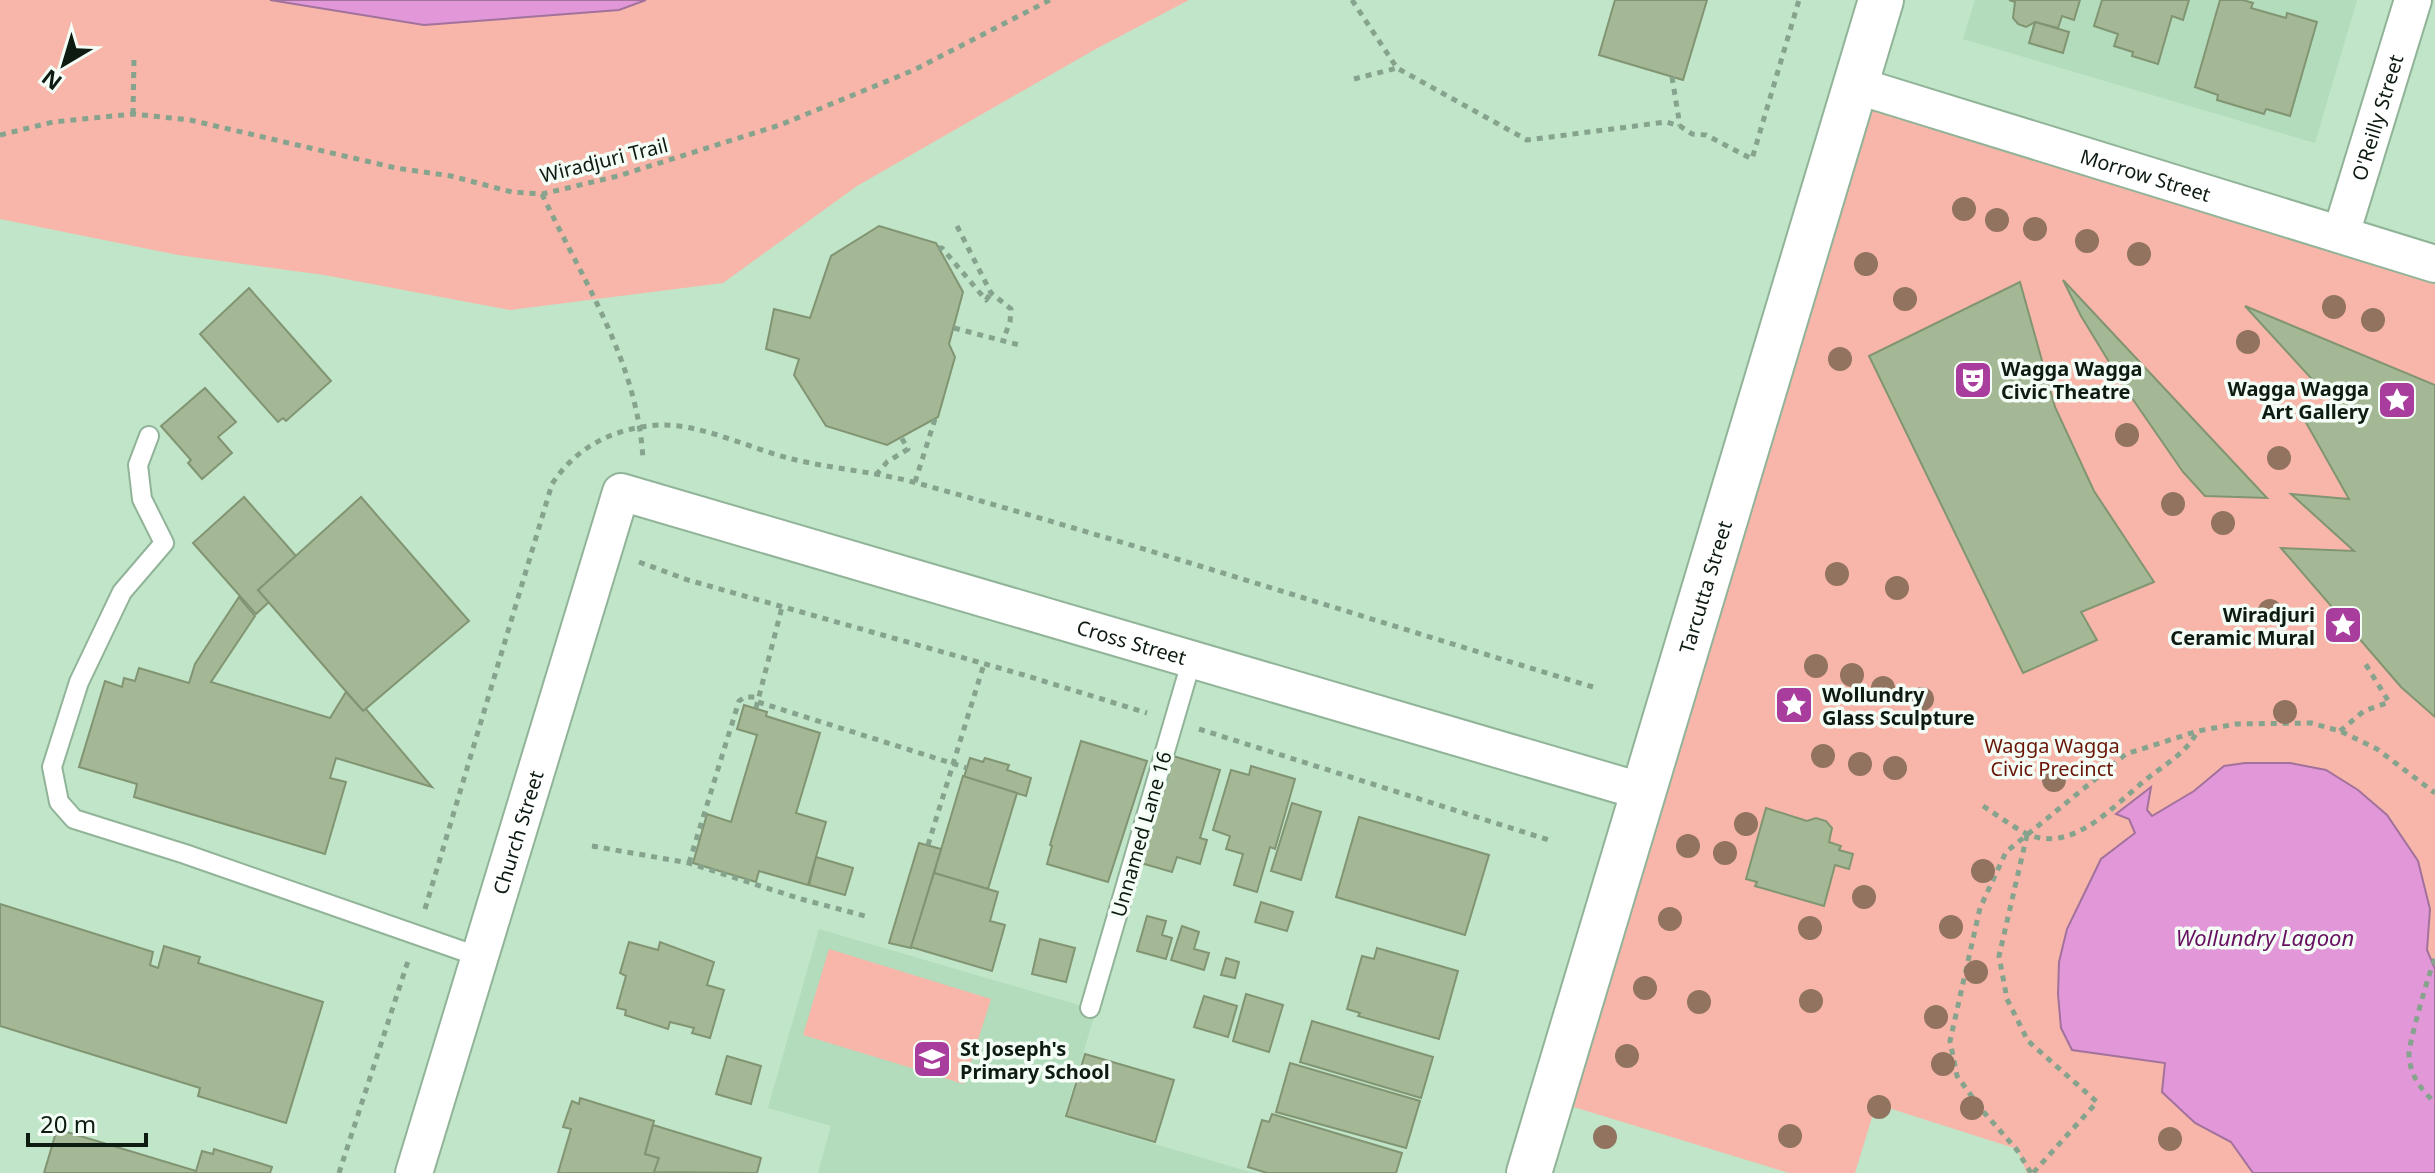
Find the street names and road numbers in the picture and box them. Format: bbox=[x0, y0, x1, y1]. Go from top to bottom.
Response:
street label: O'Reilly Street bbox=[2345, 51, 2409, 184]
street label: Wiradjuri Trail bbox=[537, 131, 671, 189]
street label: Morrow Street bbox=[2077, 142, 2214, 207]
street label: Tarcutta Street bbox=[1672, 517, 1738, 657]
street label: Cross Street bbox=[1074, 613, 1190, 671]
street label: Unnamed Lane 16 bbox=[1104, 748, 1178, 920]
street label: Church Street bbox=[486, 767, 549, 898]

